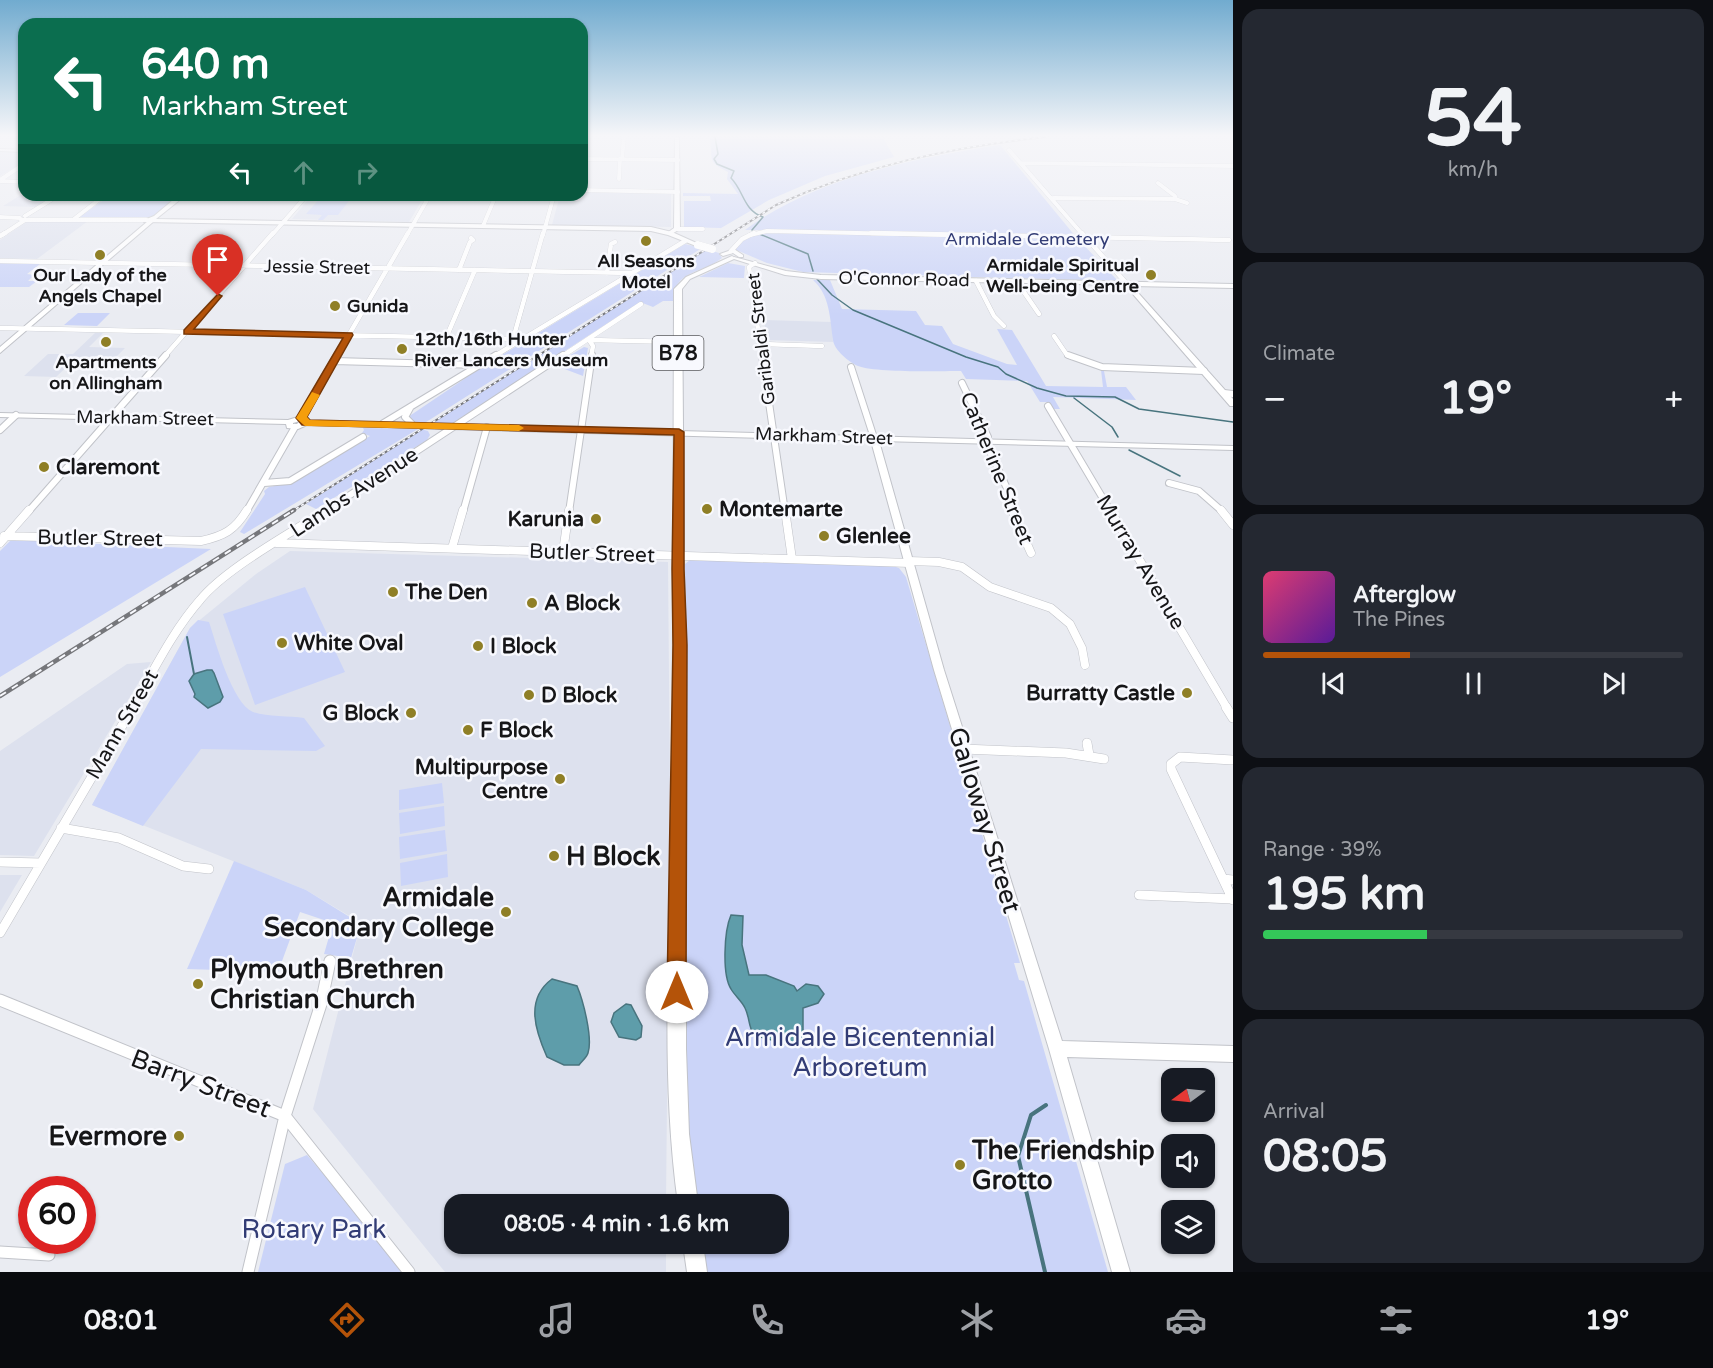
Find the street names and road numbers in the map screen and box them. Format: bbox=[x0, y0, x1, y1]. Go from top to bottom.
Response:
street label: Jessie Street bbox=[263, 255, 371, 279]
street label: O'Connor Road bbox=[838, 267, 970, 291]
street label: Garibaldi Street bbox=[742, 272, 780, 406]
road number: B78 bbox=[652, 336, 704, 370]
street label: Catherine Street bbox=[955, 388, 1039, 548]
street label: Markham Street bbox=[76, 406, 214, 430]
street label: Markham Street bbox=[755, 423, 893, 449]
street label: Lambs Avenue bbox=[286, 442, 423, 543]
street label: Murray Avenue bbox=[1091, 491, 1191, 634]
street label: Butler Street bbox=[37, 525, 163, 552]
street label: Butler Street bbox=[529, 539, 655, 568]
street label: Mann Street bbox=[81, 665, 164, 784]
street label: Galloway Street bbox=[942, 723, 1028, 917]
street label: Barry Street bbox=[126, 1043, 275, 1124]

